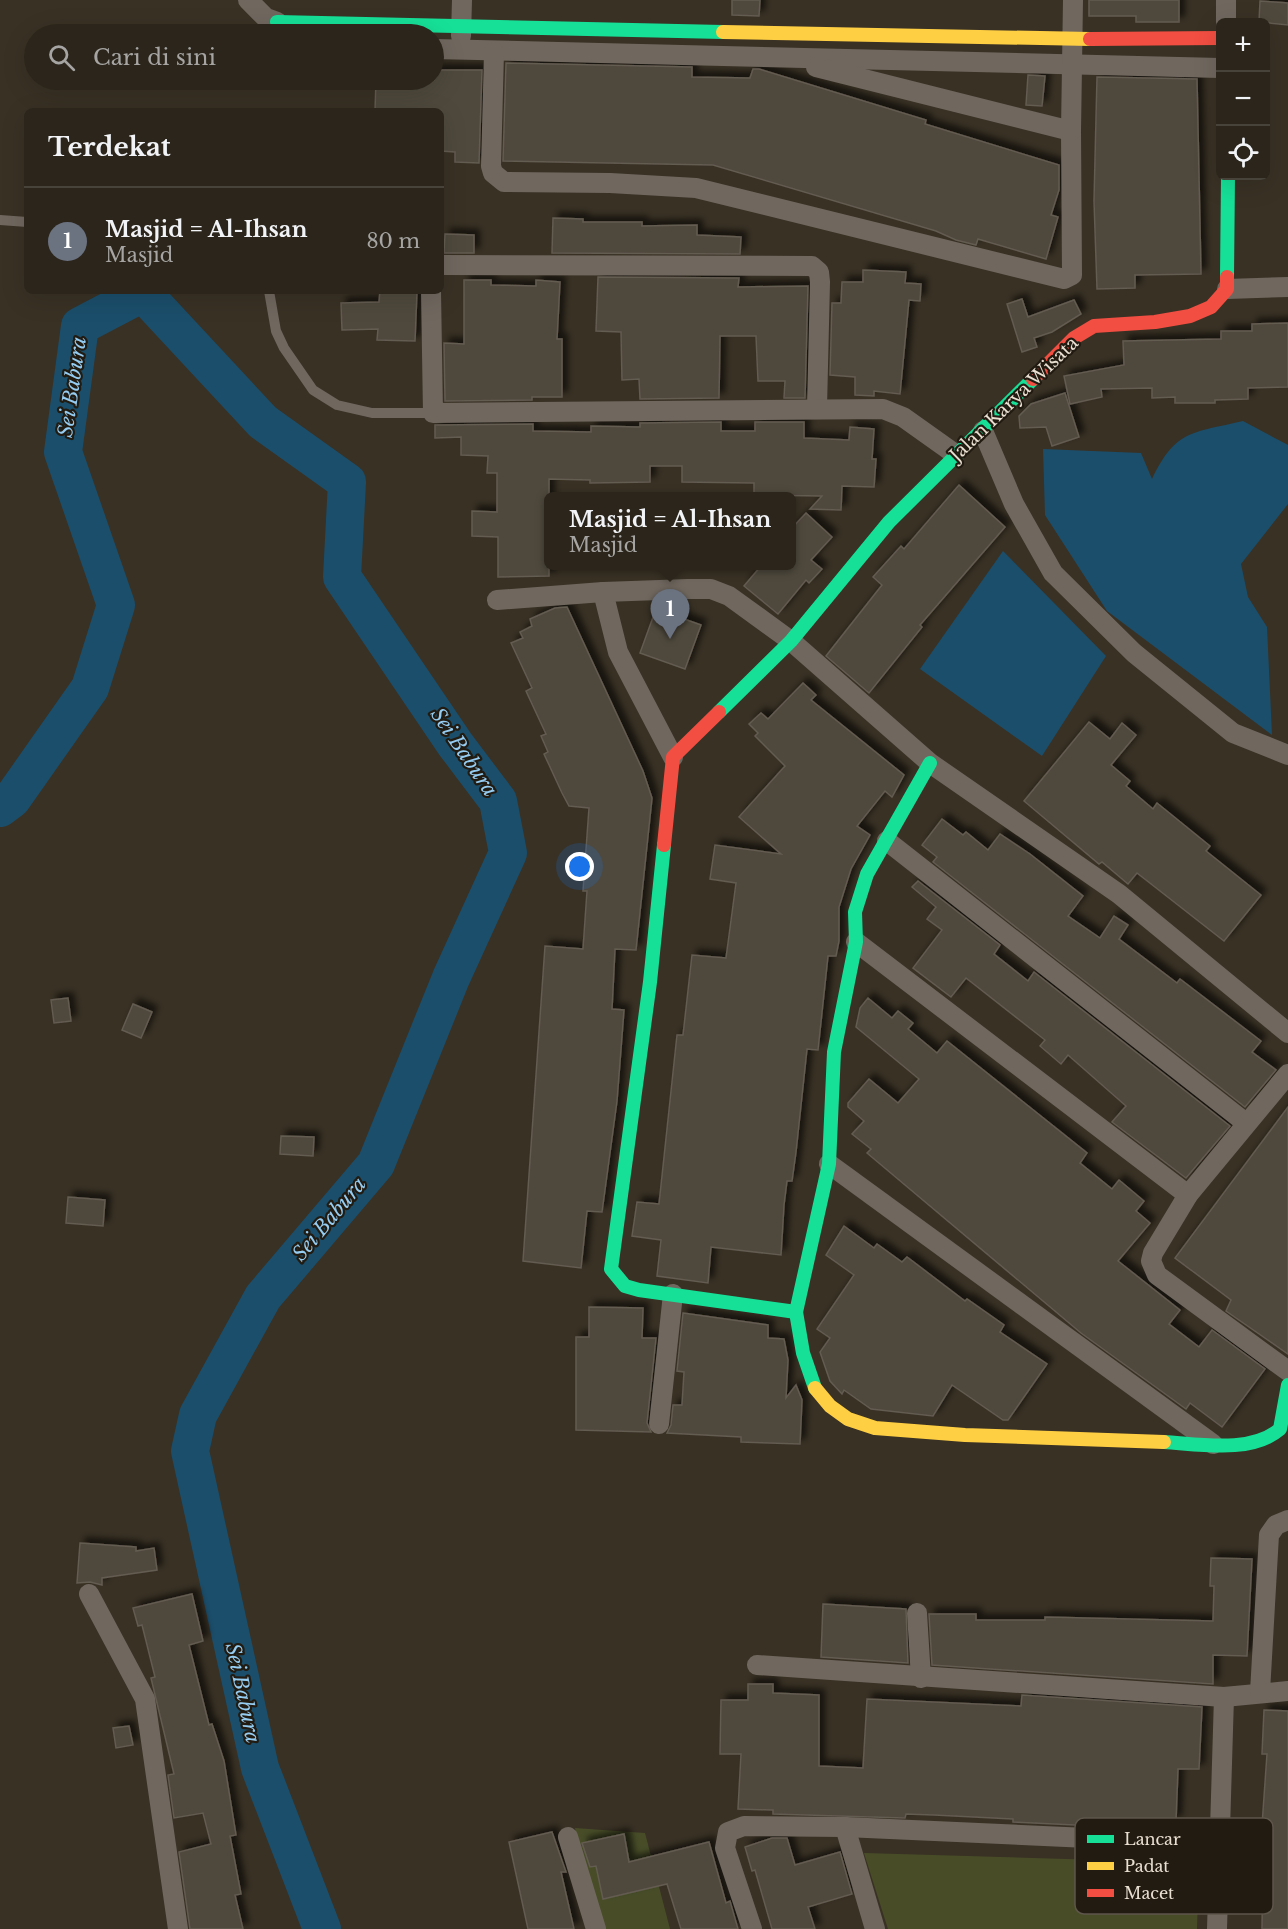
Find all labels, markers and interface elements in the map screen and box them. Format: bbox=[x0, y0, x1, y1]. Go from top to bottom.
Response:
map controls bbox=[1216, 18, 1270, 180]
button: + bbox=[1216, 18, 1270, 72]
search box bbox=[24, 24, 444, 90]
icon: search bbox=[45, 41, 78, 74]
text: Cari di sini bbox=[93, 44, 216, 71]
button: − bbox=[1216, 72, 1270, 126]
button: locate bbox=[1216, 126, 1270, 180]
text: Terdekat bbox=[48, 131, 171, 163]
text: Masjid = Al-Ihsan bbox=[105, 216, 307, 243]
text: 1 bbox=[63, 229, 72, 253]
text: 80 m bbox=[366, 229, 420, 253]
text: Masjid bbox=[105, 243, 173, 267]
street label: Jalan Karya Wisata bbox=[944, 332, 1083, 467]
water label: Sei Babura bbox=[53, 335, 91, 439]
popup bbox=[544, 492, 796, 570]
text: Masjid = Al-Ihsan bbox=[569, 506, 771, 533]
text: Masjid bbox=[569, 533, 637, 557]
pin: 1 bbox=[650, 590, 690, 639]
water label: Sei Babura bbox=[426, 703, 502, 801]
your location bbox=[565, 852, 594, 881]
water label: Sei Babura bbox=[287, 1172, 371, 1266]
water label: Sei Babura bbox=[221, 1641, 265, 1745]
legend bbox=[1075, 1818, 1273, 1914]
text: Lancar bbox=[1124, 1829, 1181, 1849]
text: Padat bbox=[1124, 1856, 1169, 1876]
text: Macet bbox=[1124, 1883, 1174, 1903]

